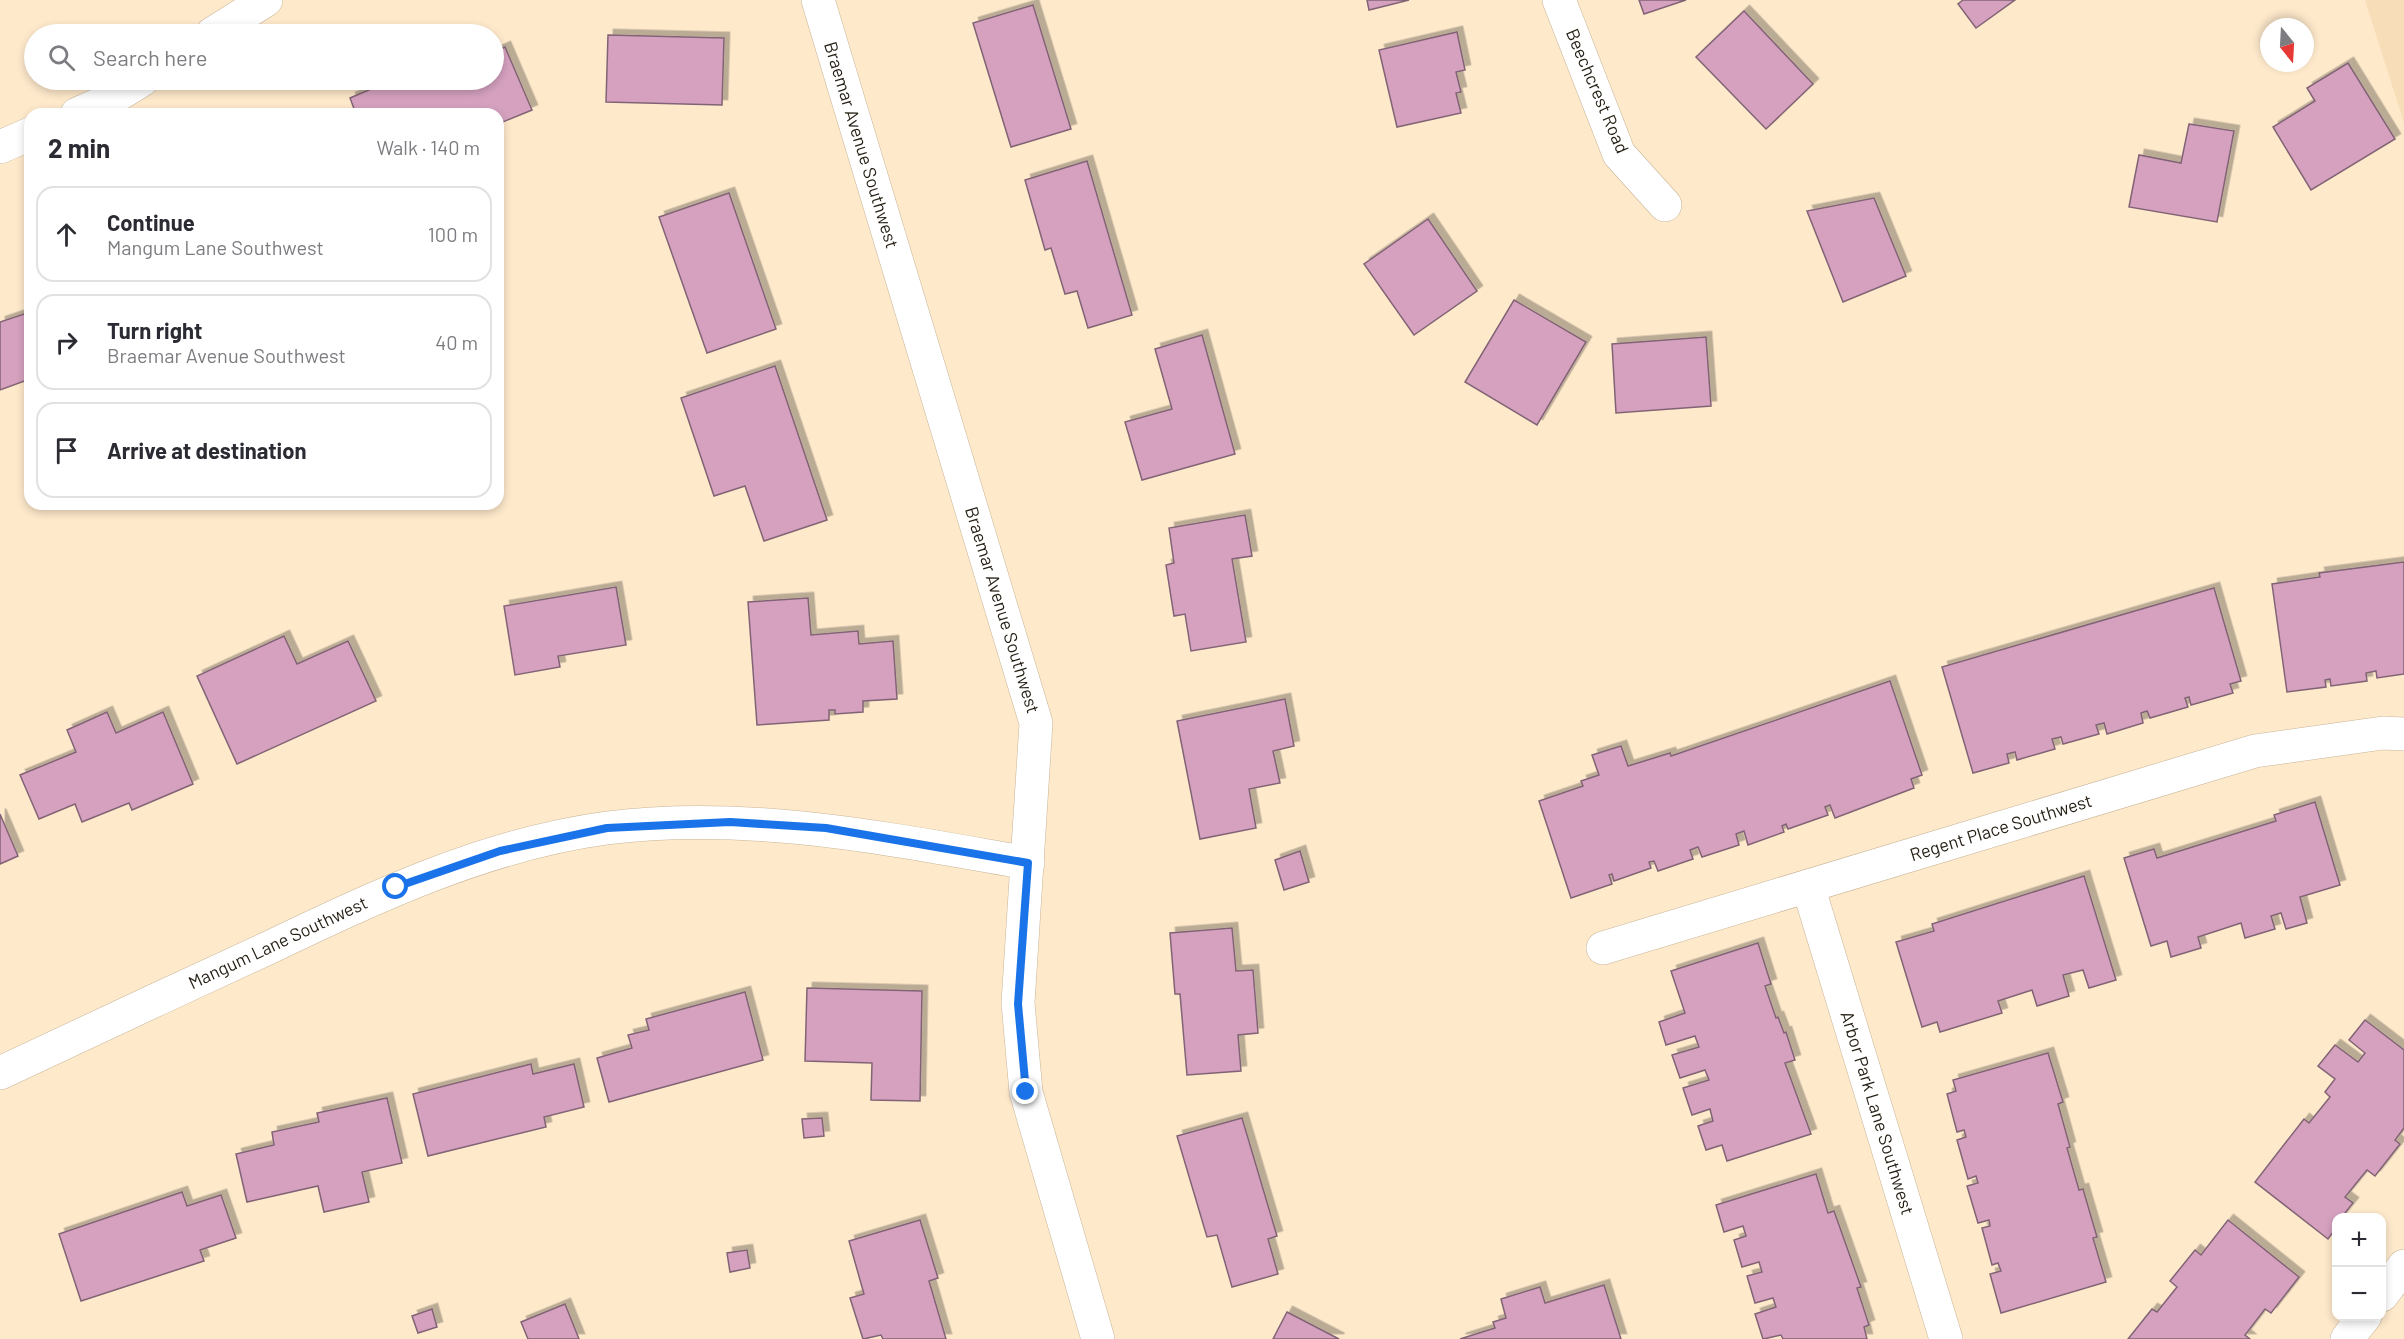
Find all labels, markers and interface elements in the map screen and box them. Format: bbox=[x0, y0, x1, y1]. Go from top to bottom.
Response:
north arrow bbox=[2260, 18, 2314, 72]
search box bbox=[24, 24, 504, 90]
street label: Beechcrest Road bbox=[1562, 25, 1634, 156]
street label: Braemar Avenue Southwest bbox=[820, 39, 904, 251]
icon: search bbox=[45, 41, 78, 74]
text: Search here bbox=[93, 44, 207, 70]
text: 2 min bbox=[48, 132, 110, 163]
text: Walk · 140 m bbox=[376, 135, 480, 159]
text: Continue bbox=[107, 209, 195, 235]
icon: ahead bbox=[50, 218, 83, 251]
text: 100 m bbox=[428, 222, 478, 246]
text: Mangum Lane Southwest bbox=[107, 235, 324, 259]
text: Turn right bbox=[107, 317, 202, 343]
icon: right bbox=[50, 326, 83, 359]
text: 40 m bbox=[435, 330, 478, 354]
text: Braemar Avenue Southwest bbox=[107, 343, 346, 367]
icon: arrive bbox=[50, 434, 83, 467]
text: Arrive at destination bbox=[107, 437, 306, 463]
street label: Braemar Avenue Southwest bbox=[961, 504, 1045, 716]
street label: Regent Place Southwest bbox=[1907, 789, 2095, 865]
route start bbox=[382, 873, 408, 899]
street label: Mangum Lane Southwest bbox=[185, 891, 371, 993]
street label: Arbor Park Lane Southwest bbox=[1836, 1008, 1919, 1217]
route end bbox=[1012, 1078, 1038, 1104]
map controls bbox=[2332, 1213, 2386, 1321]
button: + bbox=[2332, 1213, 2386, 1267]
button: − bbox=[2332, 1267, 2386, 1321]

